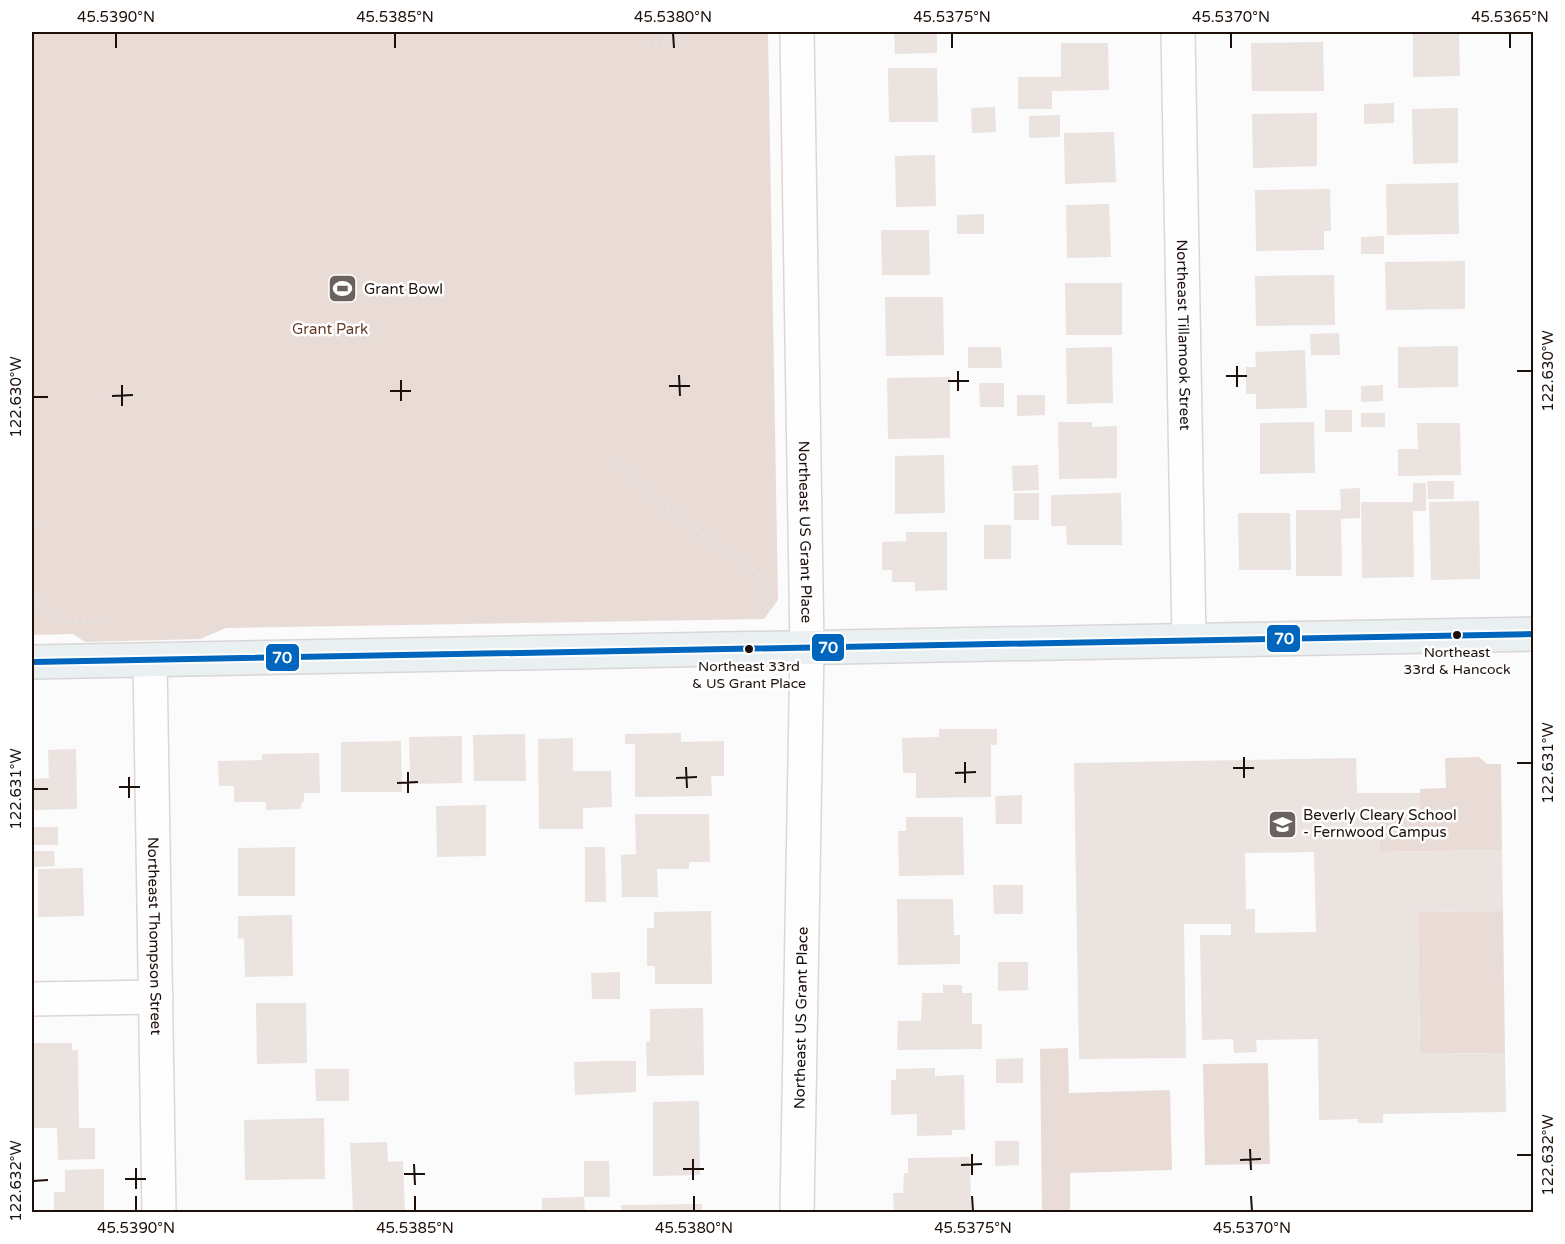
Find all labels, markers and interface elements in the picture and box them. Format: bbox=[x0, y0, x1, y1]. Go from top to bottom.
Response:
text: 45.5390°N bbox=[77, 8, 155, 26]
text: 45.5385°N bbox=[356, 8, 434, 26]
text: 45.5380°N bbox=[634, 8, 712, 26]
text: 45.5375°N bbox=[913, 8, 991, 26]
text: 45.5370°N bbox=[1192, 8, 1270, 26]
text: 45.5365°N bbox=[1471, 8, 1549, 26]
street label: Northeast Tillamook Street bbox=[1173, 239, 1194, 431]
sports icon: Grant Bowl bbox=[327, 273, 359, 305]
place label: Grant Bowl bbox=[364, 280, 443, 298]
park label: Grant Park bbox=[292, 320, 368, 338]
text: 122.630°W bbox=[1539, 330, 1557, 412]
text: 122.630°W bbox=[7, 356, 25, 438]
street label: Northeast US Grant Place bbox=[795, 440, 816, 623]
line badge: 70 bbox=[1266, 624, 1301, 653]
text: 70 bbox=[1274, 629, 1294, 649]
marker: Northeast 33rd & Hancock bbox=[1451, 629, 1463, 641]
line badge: 70 bbox=[811, 633, 845, 662]
text: 70 bbox=[818, 638, 838, 658]
line badge: 70 bbox=[265, 643, 300, 672]
marker: Northeast 33rd & US Grant Place bbox=[743, 643, 755, 655]
place label: Northeast 33rd & Hancock bbox=[1403, 644, 1511, 678]
text: 70 bbox=[272, 648, 292, 668]
place label: Northeast 33rd & US Grant Place bbox=[692, 658, 806, 692]
text: 122.631°W bbox=[1539, 722, 1557, 804]
text: 122.631°W bbox=[7, 748, 25, 830]
place label: Beverly Cleary School - Fernwood Campus bbox=[1303, 806, 1457, 841]
school or university icon: Beverly Cleary School - Fernwood Campus bbox=[1266, 808, 1298, 840]
street label: Northeast Thompson Street bbox=[144, 837, 165, 1035]
street label: Northeast US Grant Place bbox=[790, 927, 812, 1109]
text: 122.632°W bbox=[1539, 1114, 1557, 1196]
text: 122.632°W bbox=[7, 1140, 25, 1222]
text: 45.5390°N bbox=[97, 1219, 175, 1237]
text: 45.5385°N bbox=[376, 1219, 454, 1237]
text: 45.5380°N bbox=[655, 1219, 733, 1237]
text: 45.5375°N bbox=[934, 1219, 1012, 1237]
text: 45.5370°N bbox=[1213, 1219, 1291, 1237]

